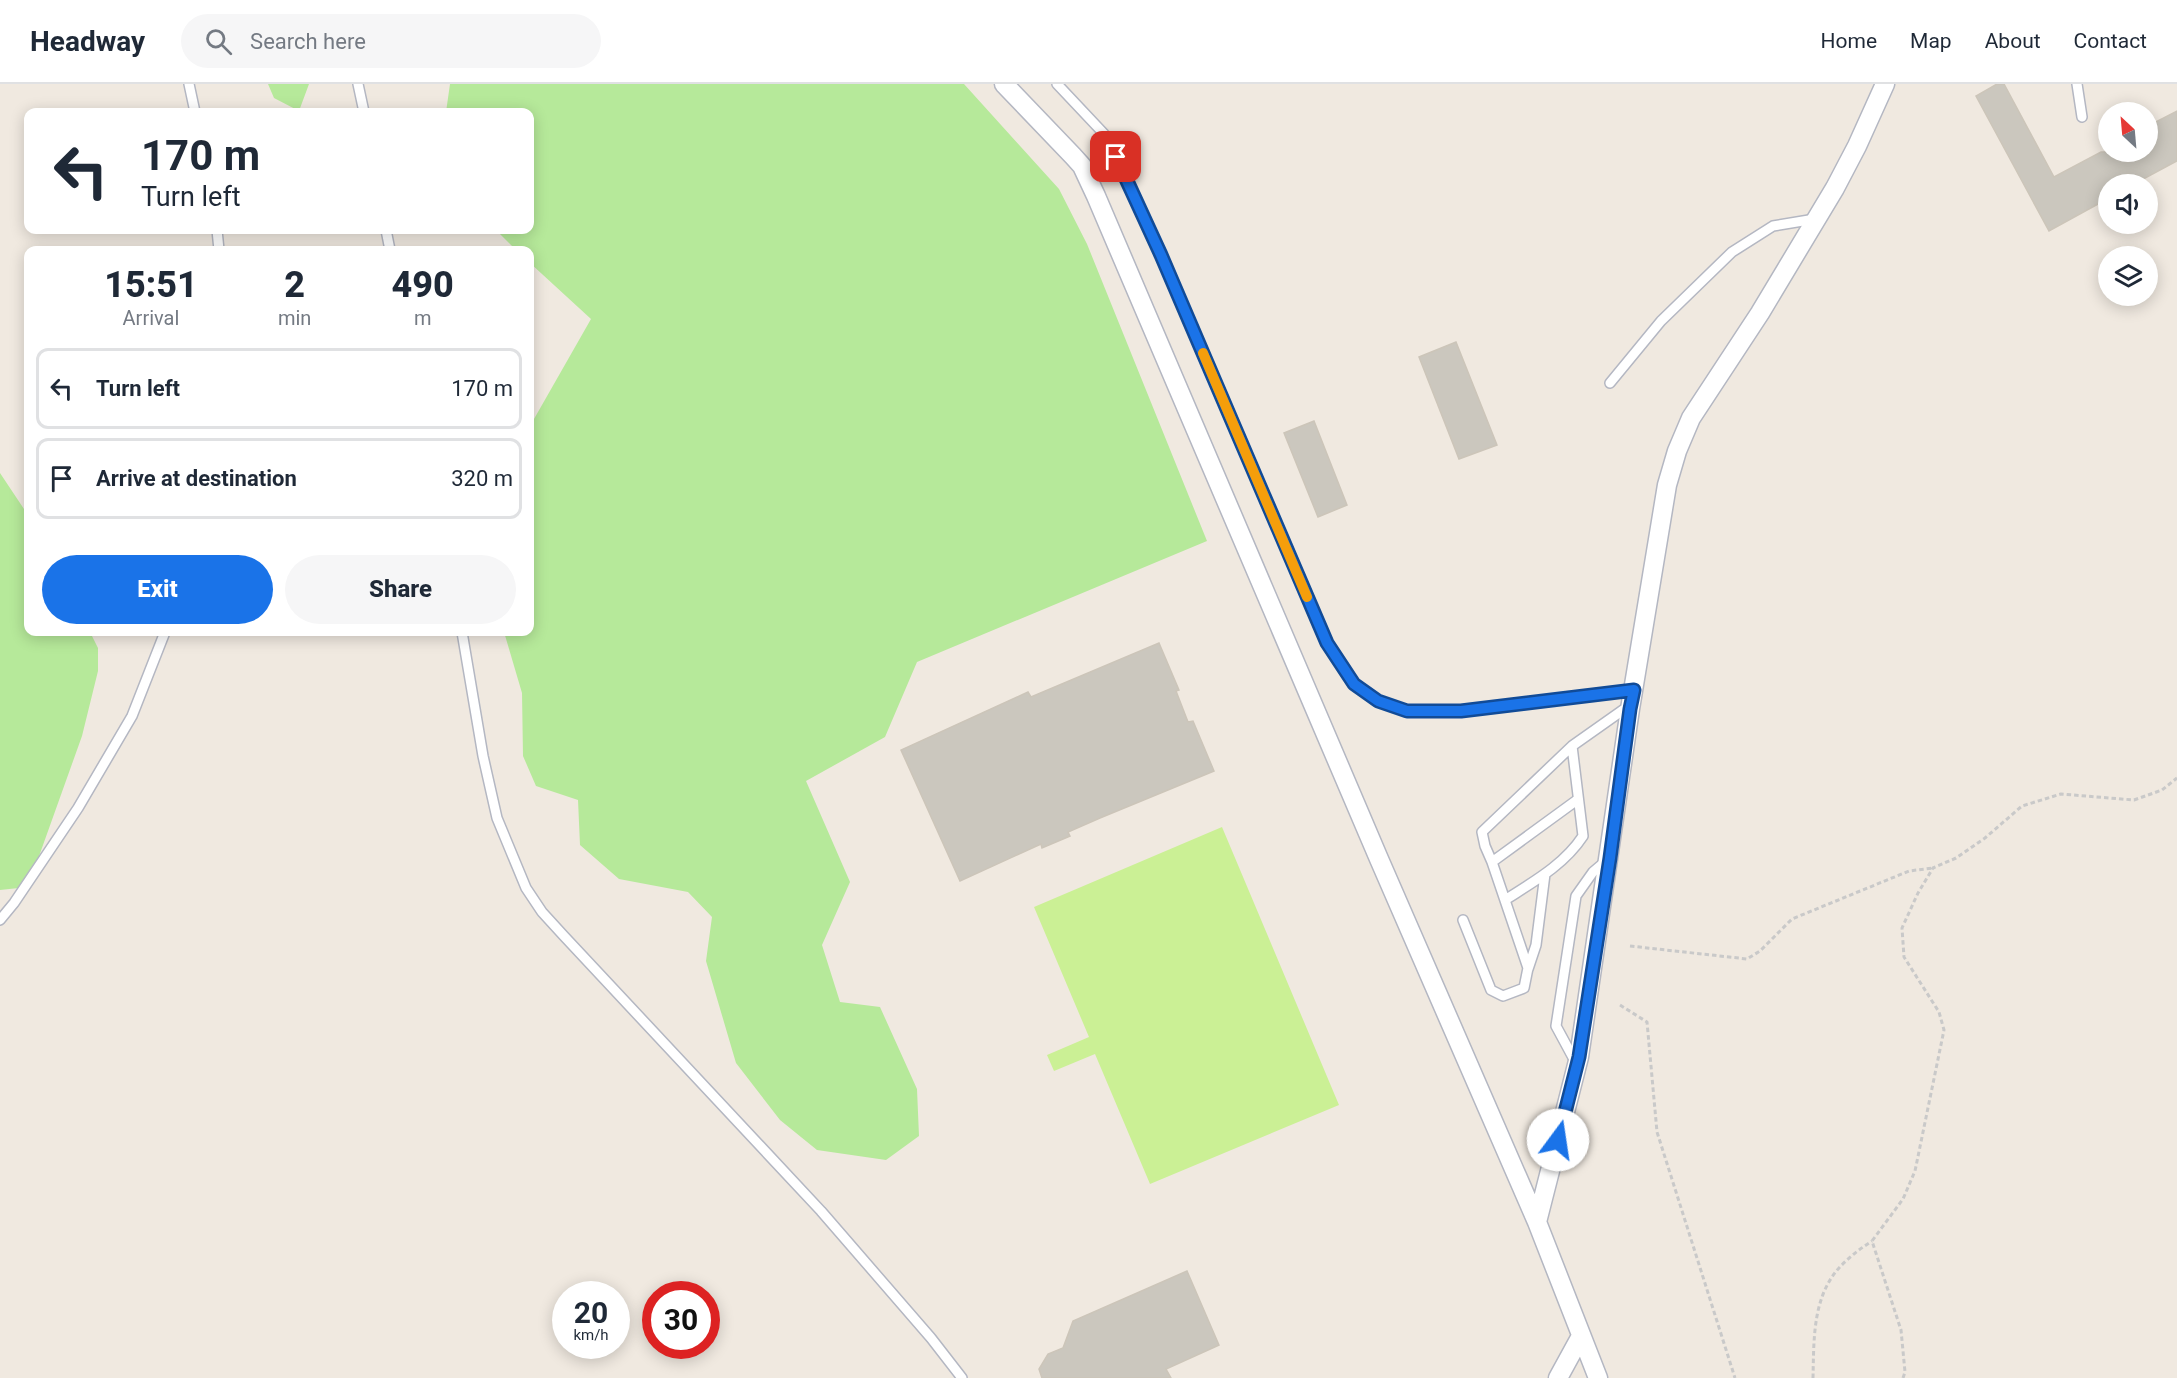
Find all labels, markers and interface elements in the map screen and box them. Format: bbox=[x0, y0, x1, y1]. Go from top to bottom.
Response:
search box bbox=[181, 14, 601, 68]
text: Headway bbox=[30, 25, 145, 58]
icon: search bbox=[202, 25, 235, 58]
text: Search here bbox=[250, 29, 366, 54]
text: Home bbox=[1821, 29, 1877, 53]
text: Map bbox=[1910, 29, 1952, 53]
text: About bbox=[1985, 29, 2041, 53]
text: Contact bbox=[2074, 29, 2147, 53]
north arrow bbox=[2098, 102, 2158, 162]
map controls bbox=[2098, 102, 2158, 306]
text: 170 m bbox=[141, 131, 260, 180]
pin bbox=[1090, 131, 1141, 182]
icon: left bbox=[42, 132, 120, 210]
icon: arrive bbox=[1099, 140, 1132, 173]
button: sound bbox=[2098, 174, 2158, 234]
text: Turn left bbox=[141, 181, 241, 213]
button: layers bbox=[2098, 246, 2158, 306]
text: 15:51 bbox=[104, 264, 198, 306]
text: 2 bbox=[284, 264, 305, 306]
text: 490 bbox=[392, 264, 454, 306]
text: Arrival bbox=[123, 306, 179, 330]
text: min bbox=[278, 306, 311, 330]
text: m bbox=[414, 306, 431, 330]
icon: left bbox=[45, 372, 78, 405]
text: Turn left bbox=[96, 376, 180, 401]
text: 170 m bbox=[451, 376, 513, 401]
icon: arrive bbox=[45, 462, 78, 495]
text: Arrive at destination bbox=[96, 466, 297, 491]
text: 320 m bbox=[451, 466, 513, 491]
button: Exit bbox=[42, 555, 273, 624]
button: Share bbox=[285, 555, 516, 624]
position arrow bbox=[1526, 1108, 1590, 1172]
speed limit sign: 30 bbox=[642, 1281, 720, 1359]
text: 20 bbox=[574, 1295, 608, 1330]
text: km/h bbox=[573, 1326, 609, 1344]

